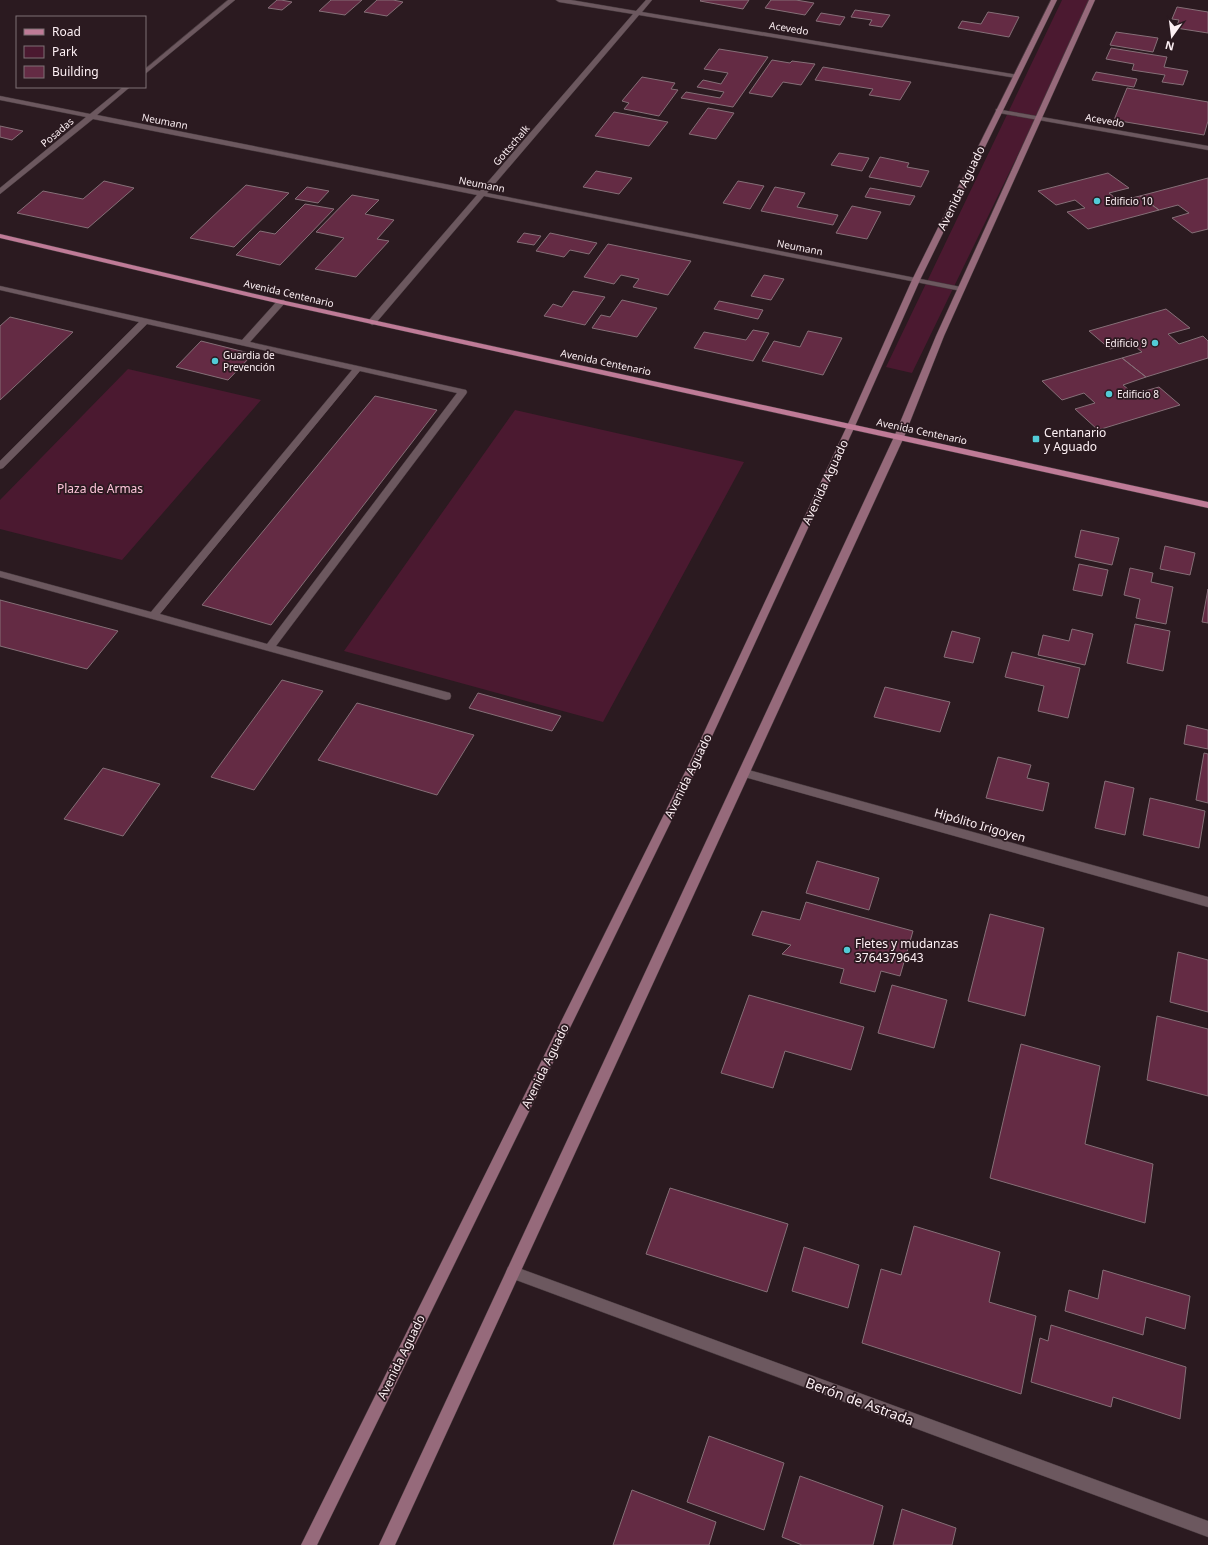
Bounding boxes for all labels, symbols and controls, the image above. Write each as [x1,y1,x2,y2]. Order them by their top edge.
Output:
legend [16,16,146,88]
north arrow [1152,16,1192,56]
street label: Acevedo [768,18,810,38]
text: Road [52,23,81,40]
text: N [1163,38,1176,55]
text: Park [52,43,78,60]
text: Building [52,63,99,80]
street label: Neumann [141,110,189,132]
street label: Acevedo [1084,110,1126,130]
street label: Posadas [38,114,77,150]
street label: Gottschalk [489,121,533,168]
street label: Avenida Aguado [933,143,989,233]
street label: Neumann [458,173,506,195]
place label: Edificio 10 [1105,194,1153,208]
marker: Edificio 10 [1092,196,1102,206]
street label: Neumann [776,236,824,258]
street label: Avenida Centenario [243,276,335,310]
place label: Edificio 9 [1105,336,1147,350]
marker: Edificio 9 [1150,338,1160,348]
street label: Avenida Centenario [559,346,653,378]
place label: Guardia de Prevención [223,348,275,374]
marker: Guardia de Prevención [210,356,220,366]
place label: Edificio 8 [1117,387,1159,401]
marker: Edificio 8 [1104,389,1114,399]
street label: Avenida Centenario [875,415,969,447]
place label: Centanario y Aguado [1044,424,1106,455]
marker: Centanario y Aguado [1031,434,1041,444]
street label: Avenida Aguado [798,437,852,527]
park label: Plaza de Armas [57,480,143,497]
street label: Avenida Aguado [660,731,716,821]
street label: Hipólito Irigoyen [932,804,1028,846]
place label: Fletes y mudanzas 3764379643 [855,935,959,966]
marker: Fletes y mudanzas 3764379643 [842,945,852,955]
street label: Avenida Aguado [517,1021,573,1111]
street label: Avenida Aguado [373,1312,429,1402]
street label: Berón de Astrada [803,1373,917,1429]

